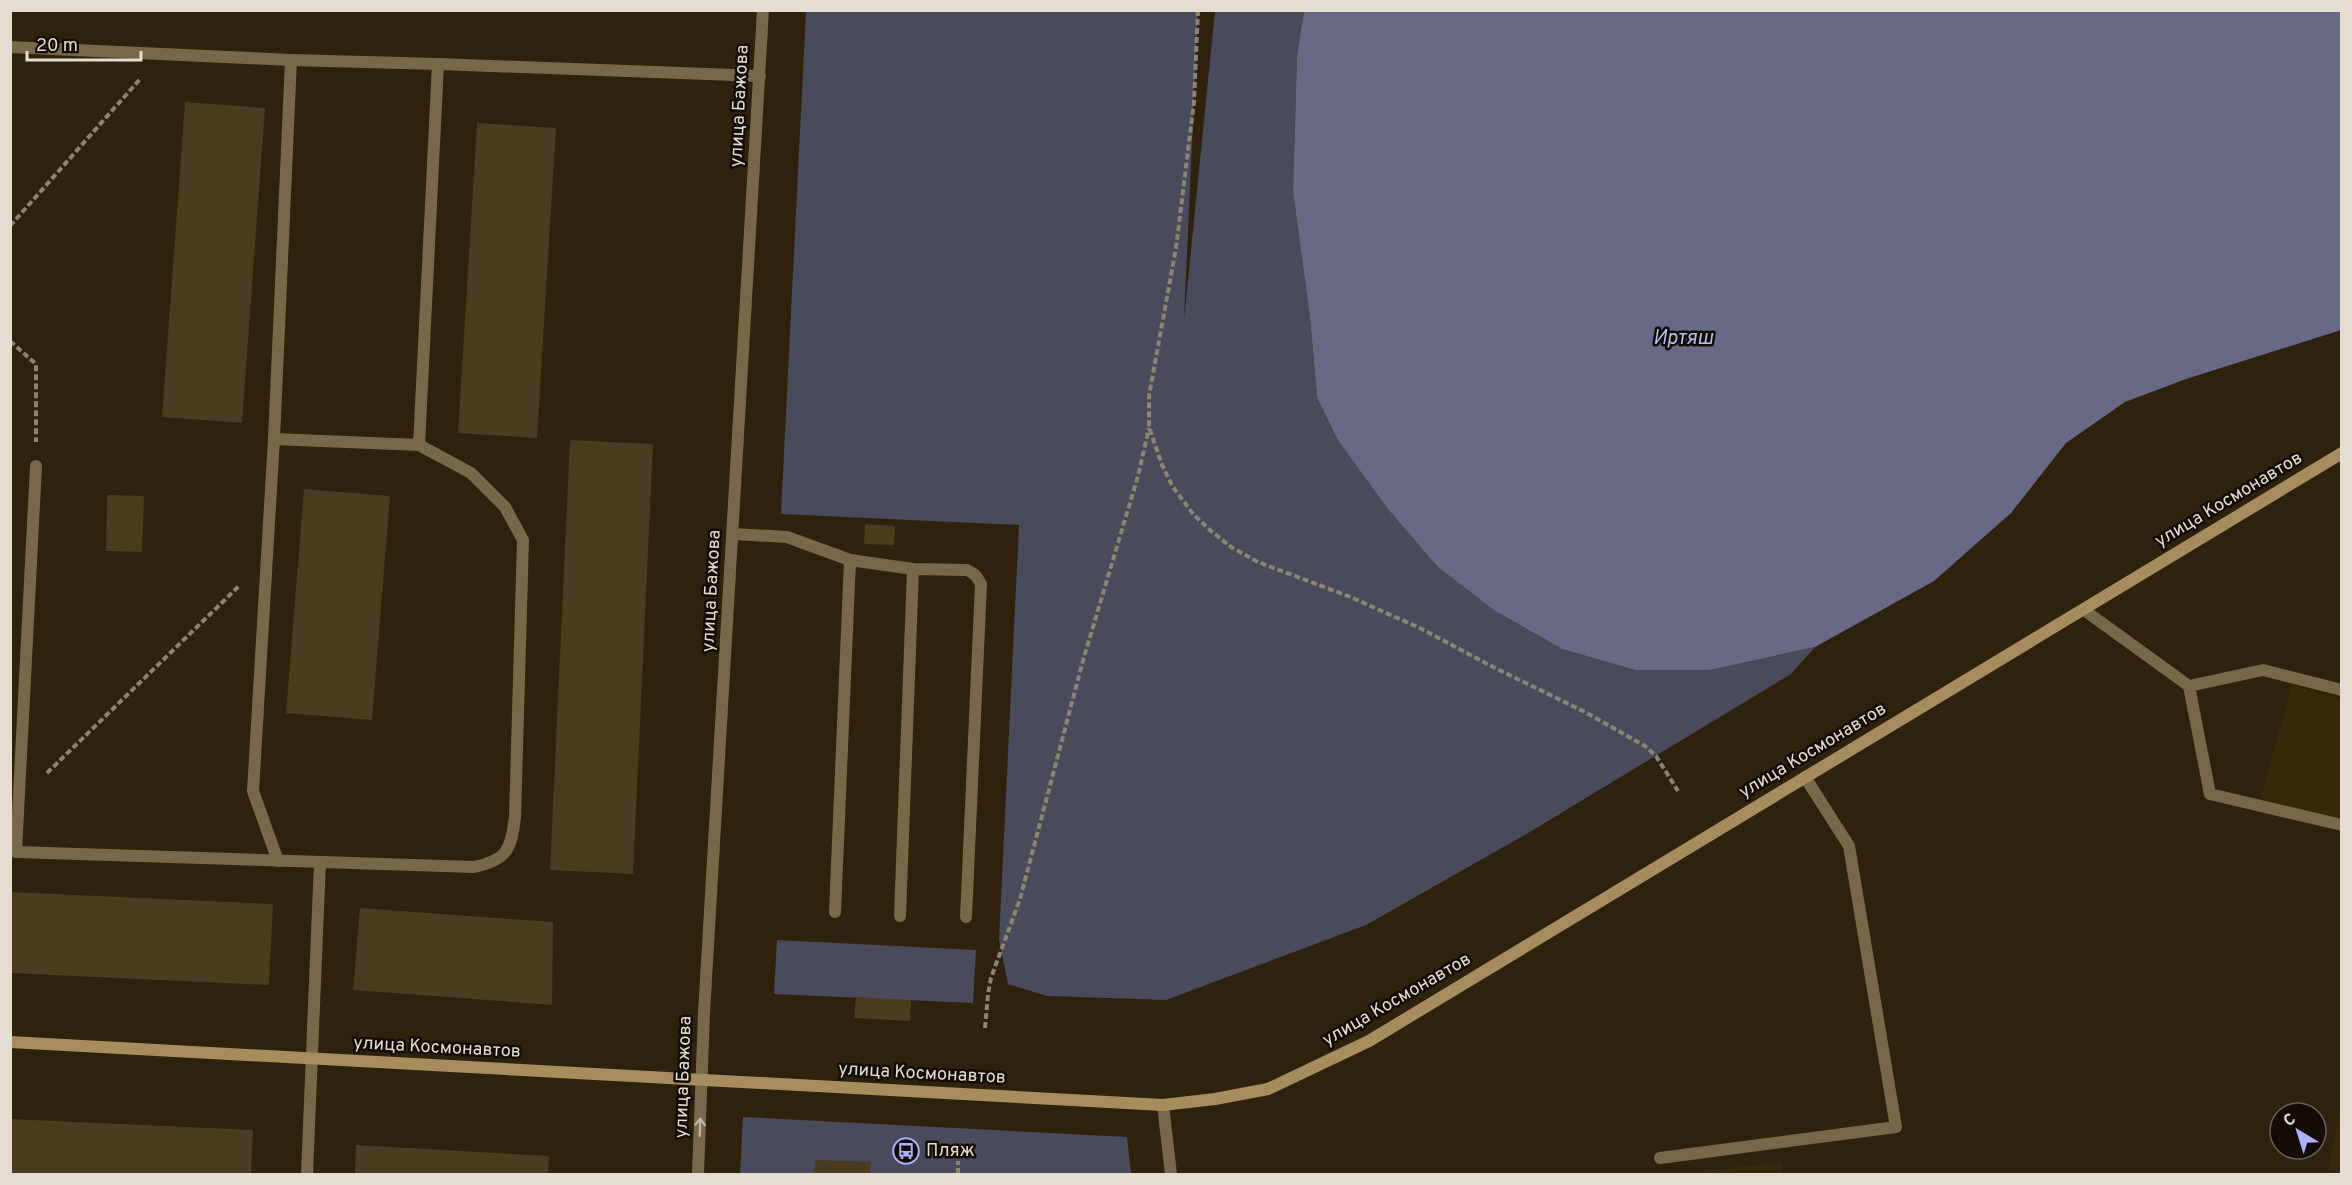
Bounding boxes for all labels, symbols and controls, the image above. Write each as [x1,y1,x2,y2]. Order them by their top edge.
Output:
scale bar [27,24,141,62]
text: 20 m [36,35,78,58]
street label: улица Бажова [725,44,755,168]
water label: Иртяш [1653,326,1714,352]
street label: улица Космонавтов [2151,447,2307,553]
street label: улица Бажова [697,529,727,653]
street label: улица Космонавтов [1735,698,1891,804]
street label: улица Космонавтов [1319,948,1475,1052]
street label: улица Бажова [670,1015,698,1139]
street label: улица Космонавтов [353,1032,521,1064]
street label: улица Космонавтов [838,1058,1006,1090]
north arrow [2268,1101,2328,1161]
text: С [2280,1110,2300,1132]
one-way arrow [694,1118,705,1138]
bus stop icon: Пляж [891,1136,921,1166]
place label: Пляж [926,1140,975,1163]

